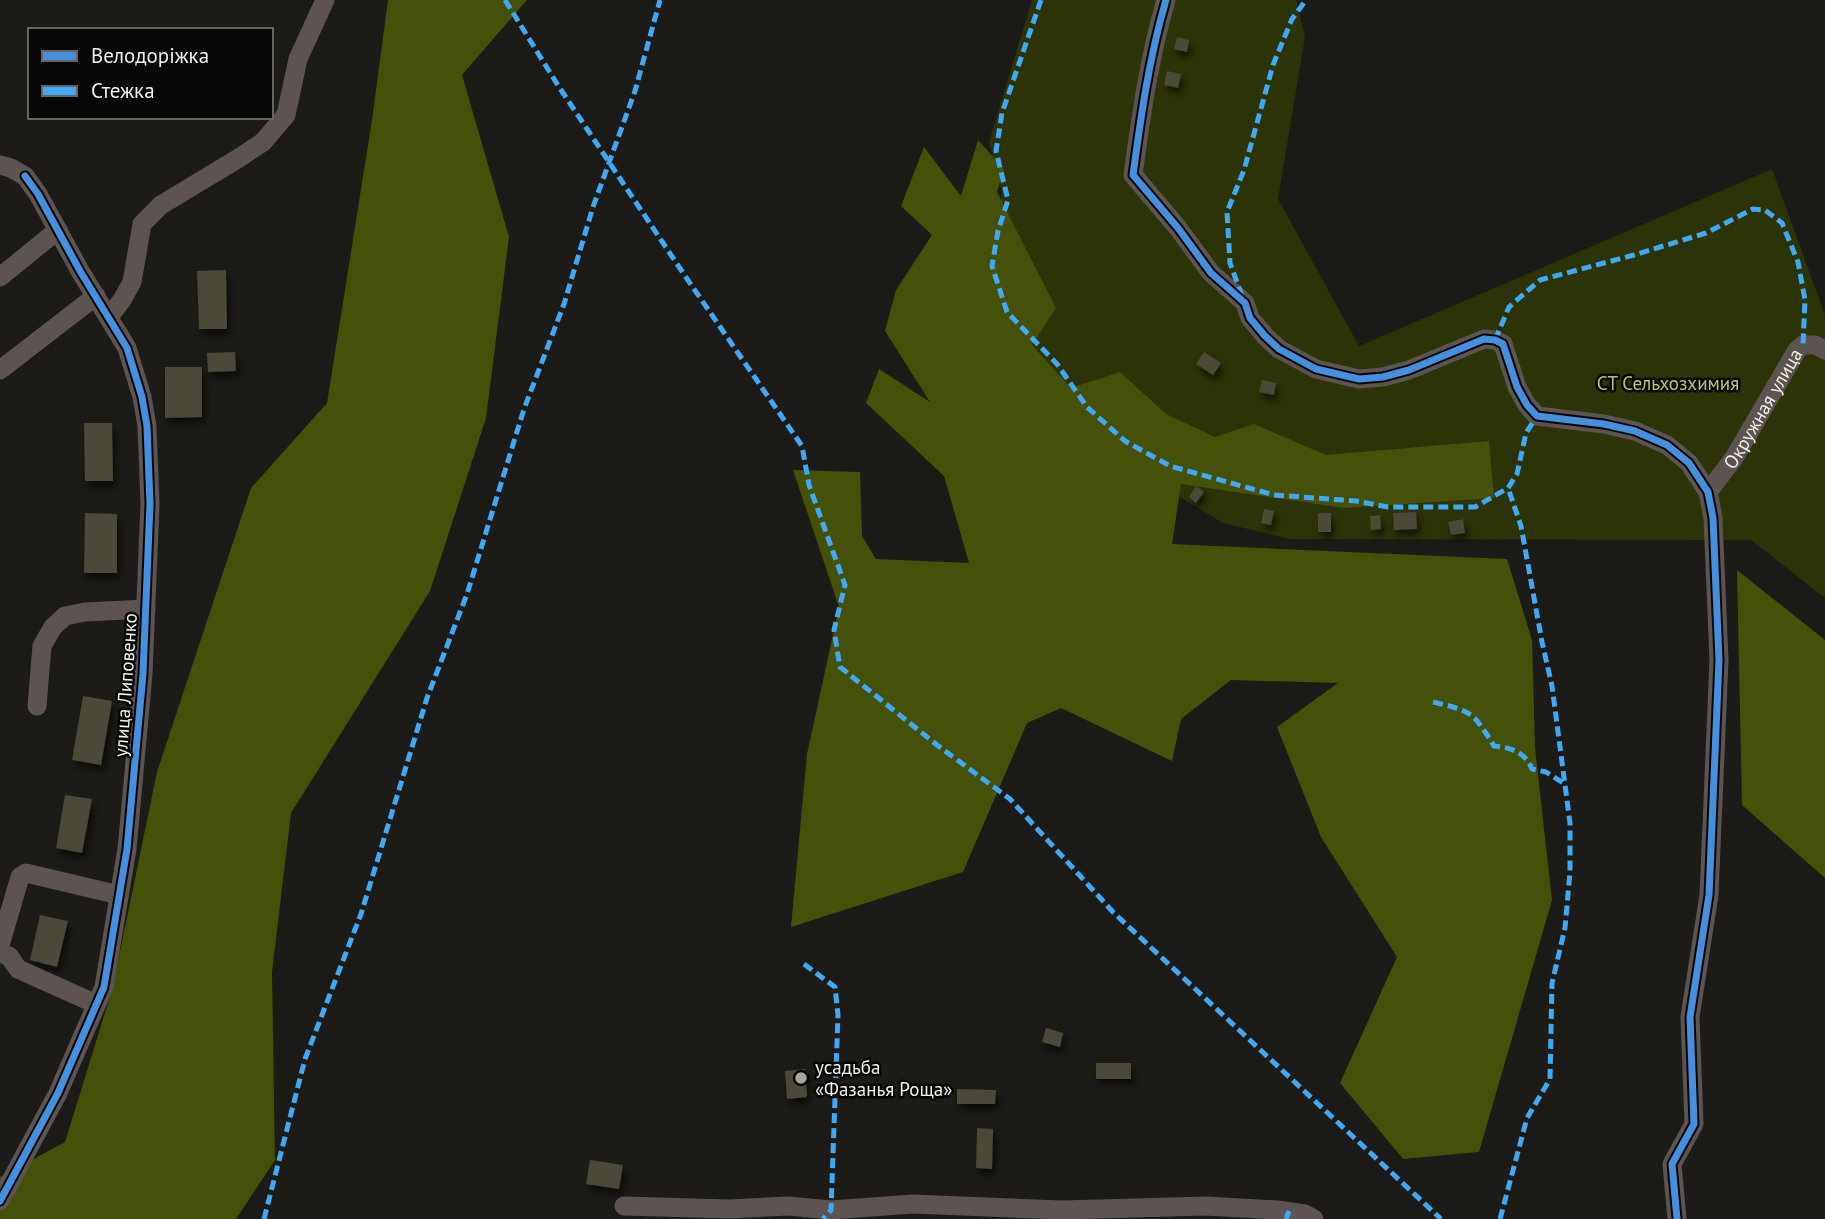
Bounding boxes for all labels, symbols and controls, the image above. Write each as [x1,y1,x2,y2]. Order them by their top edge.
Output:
legend [28,28,273,119]
text: Велодоріжка [91,42,209,69]
text: Стежка [91,77,155,104]
street label: Окружная улица [1718,344,1807,474]
park label: СТ Сельхозхимия [1597,371,1739,395]
street label: улица Липовенко [108,612,142,758]
place label: усадьба «Фазанья Роща» [815,1055,952,1101]
marker: усадьба «Фазанья Роща» [793,1070,809,1086]

